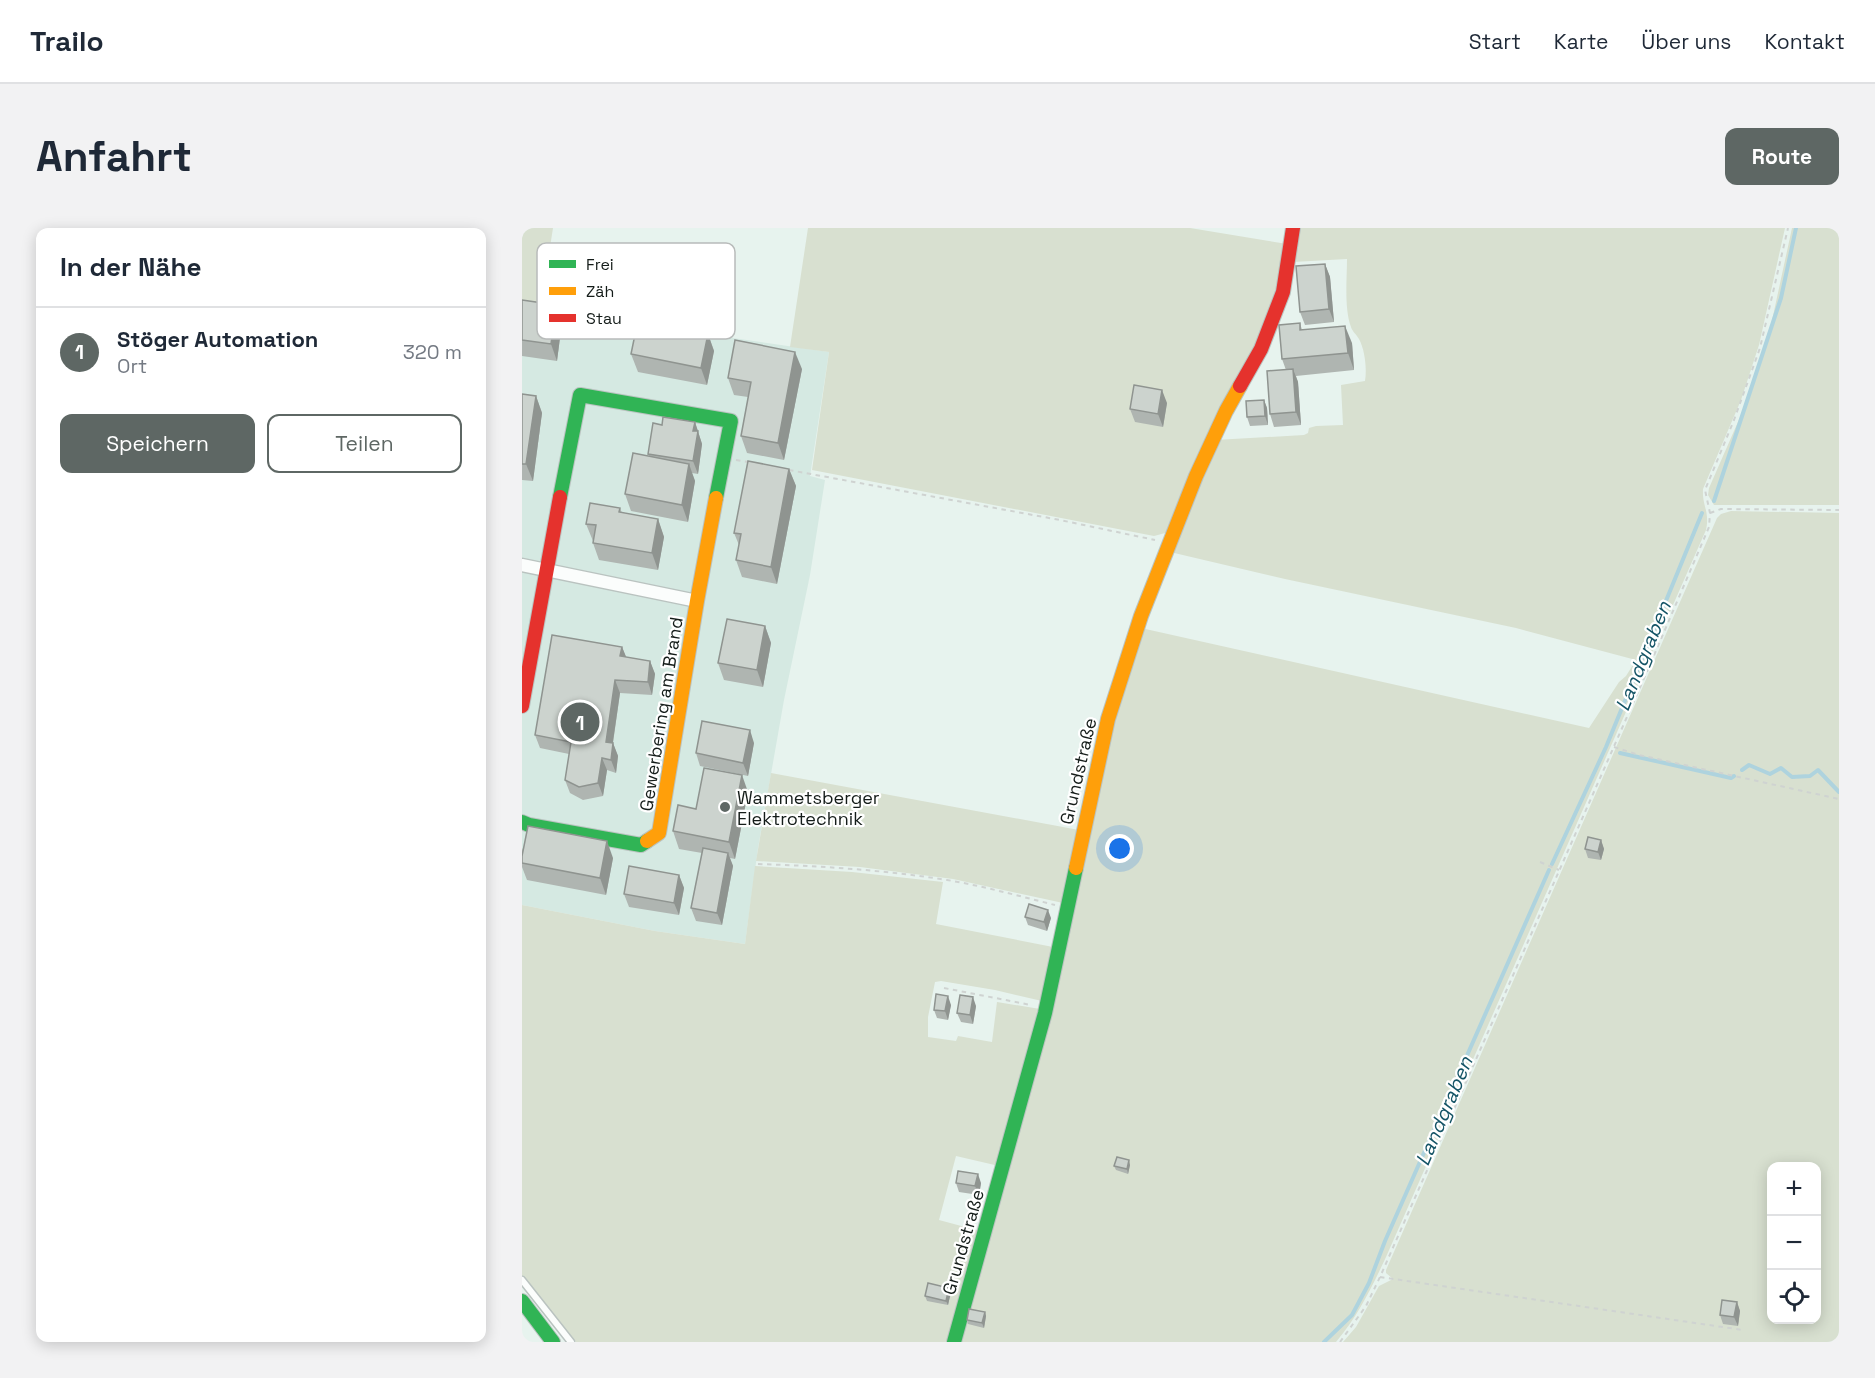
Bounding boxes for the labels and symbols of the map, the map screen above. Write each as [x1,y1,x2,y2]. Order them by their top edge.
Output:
legend [537,243,735,339]
text: Frei [586,254,614,275]
text: Zäh [586,281,614,302]
text: Stau [586,308,622,329]
water label: Landgraben [1609,597,1677,715]
street label: Gewerbering am Brand [634,615,688,813]
pin: 1 [560,700,600,744]
street label: Grundstraße [1055,715,1101,827]
place label: Wammetsberger Elektrotechnik [737,786,880,830]
marker: Wammetsberger Elektrotechnik [718,800,732,814]
your location [1105,834,1134,863]
water label: Landgraben [1409,1052,1479,1170]
street label: Grundstraße [937,1187,989,1297]

